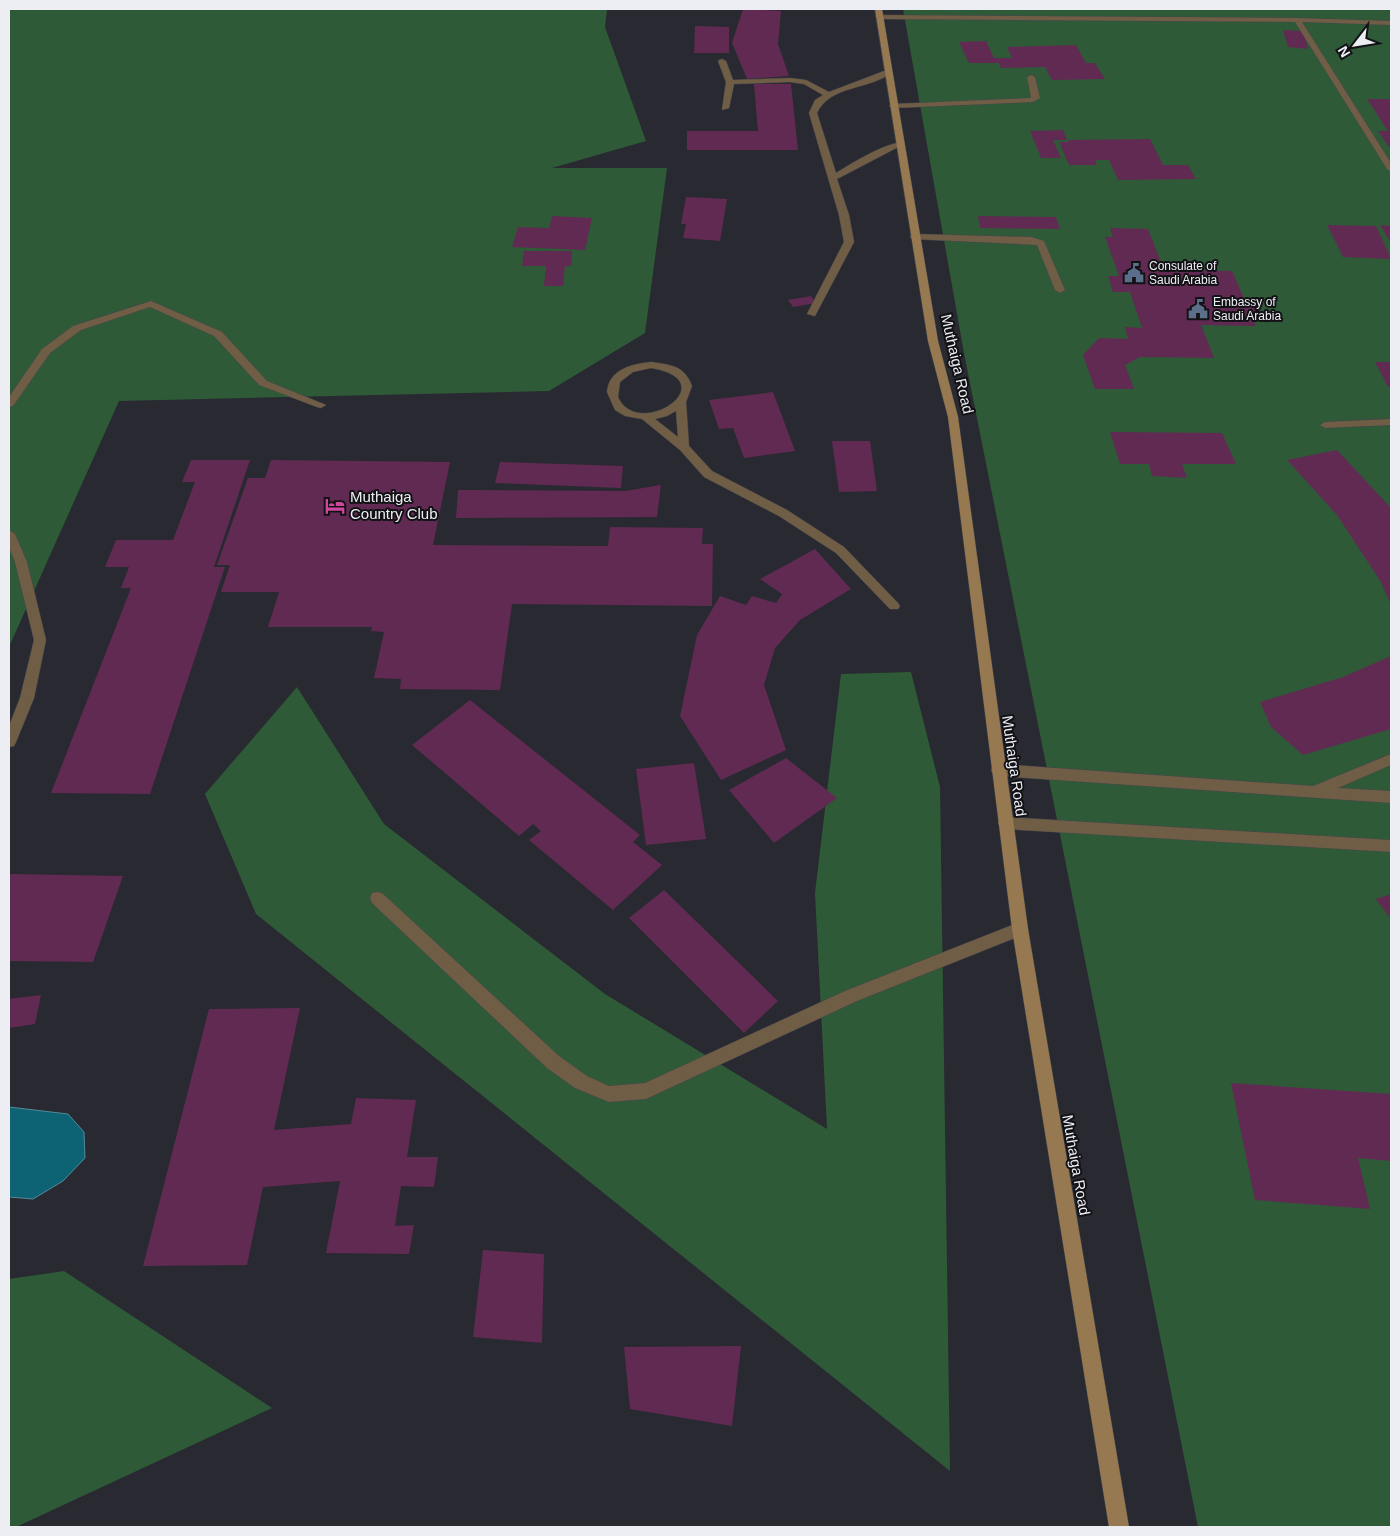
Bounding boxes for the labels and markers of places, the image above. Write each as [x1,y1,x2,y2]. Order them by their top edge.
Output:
place label: Consulate of Saudi Arabia [1149,259,1217,287]
public building icon: Consulate of Saudi Arabia [1123,262,1145,284]
place label: Embassy of Saudi Arabia [1213,295,1281,323]
public building icon: Embassy of Saudi Arabia [1187,298,1209,320]
place label: Muthaiga Country Club [350,488,438,522]
hotel icon: Muthaiga Country Club [324,495,346,517]

